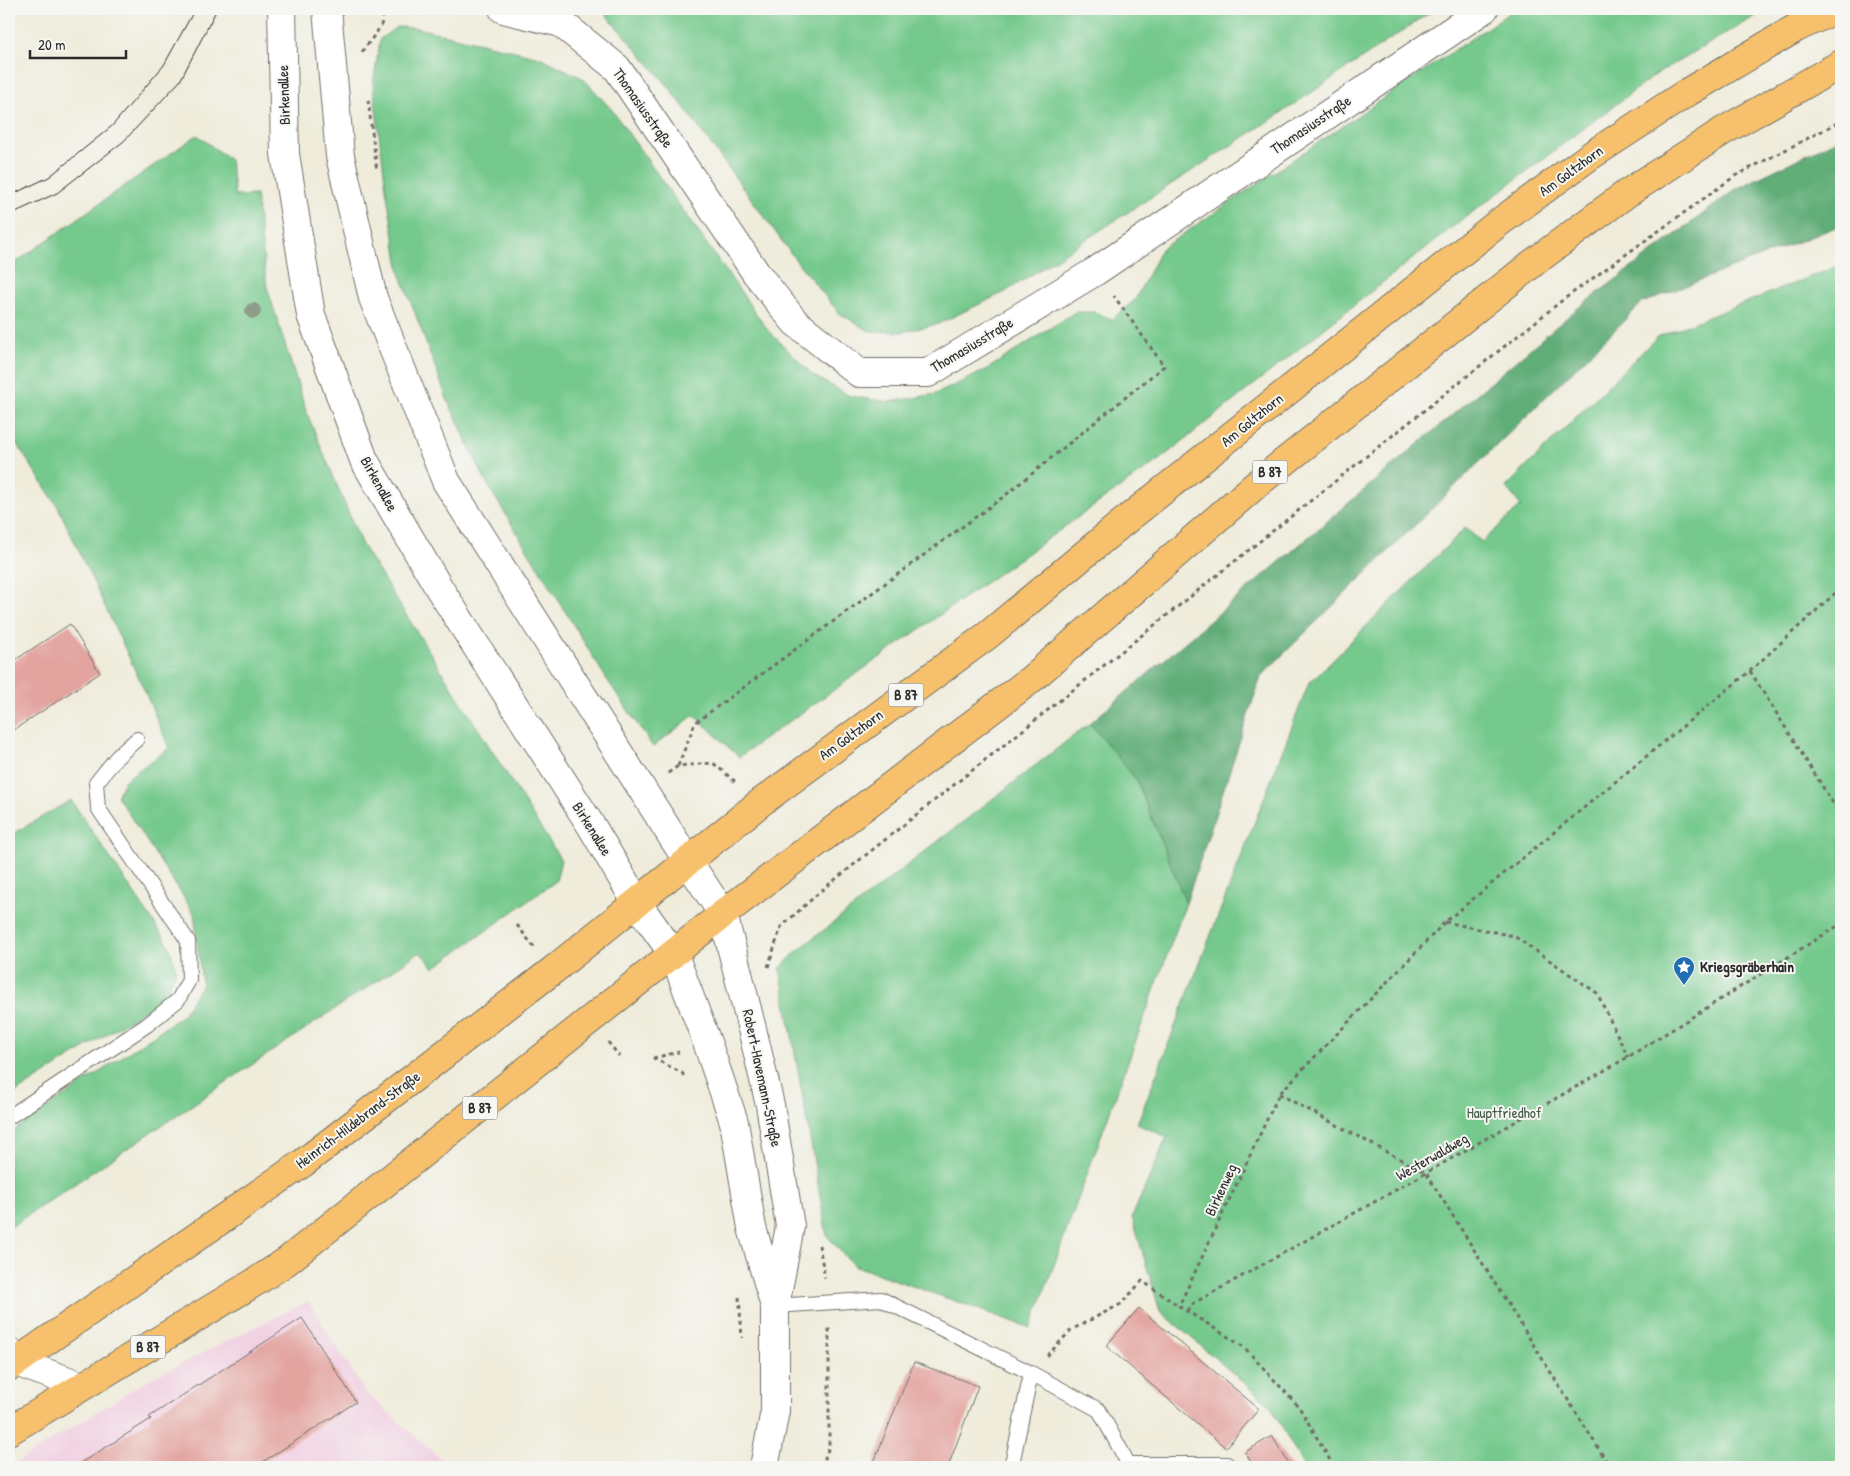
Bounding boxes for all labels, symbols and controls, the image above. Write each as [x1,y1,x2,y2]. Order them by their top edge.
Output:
scale bar [30,28,126,60]
text: 20 m [38,34,65,55]
street label: Thomasiusstraße [608,64,679,152]
street label: Birkenallee [272,65,295,125]
street label: Thomasiusstraße [1266,90,1355,159]
street label: Am Goltzhorn [1534,140,1607,201]
street label: Thomasiusstraße [927,312,1017,377]
street label: Am Goltzhorn [1216,388,1287,451]
street label: Birkenallee [356,452,403,515]
road number: B 87 [1252,461,1288,484]
road number: B 87 [888,684,924,706]
street label: Am Goltzhorn [814,704,887,765]
street label: Birkenallee [568,798,617,860]
place icon: Kriegsgräberhain [1672,955,1696,986]
place label: Kriegsgräberhain [1700,956,1794,978]
street label: Robert-Havemann-Straße [738,1007,787,1149]
street label: Heinrich-Hildebrand-Straße [291,1066,424,1173]
road number: B 87 [462,1096,498,1120]
park label: Hauptfriedhof [1467,1102,1542,1123]
street label: Westerwaldweg [1392,1127,1472,1186]
street label: Birkenweg [1199,1160,1242,1219]
road number: B 87 [130,1335,166,1358]

